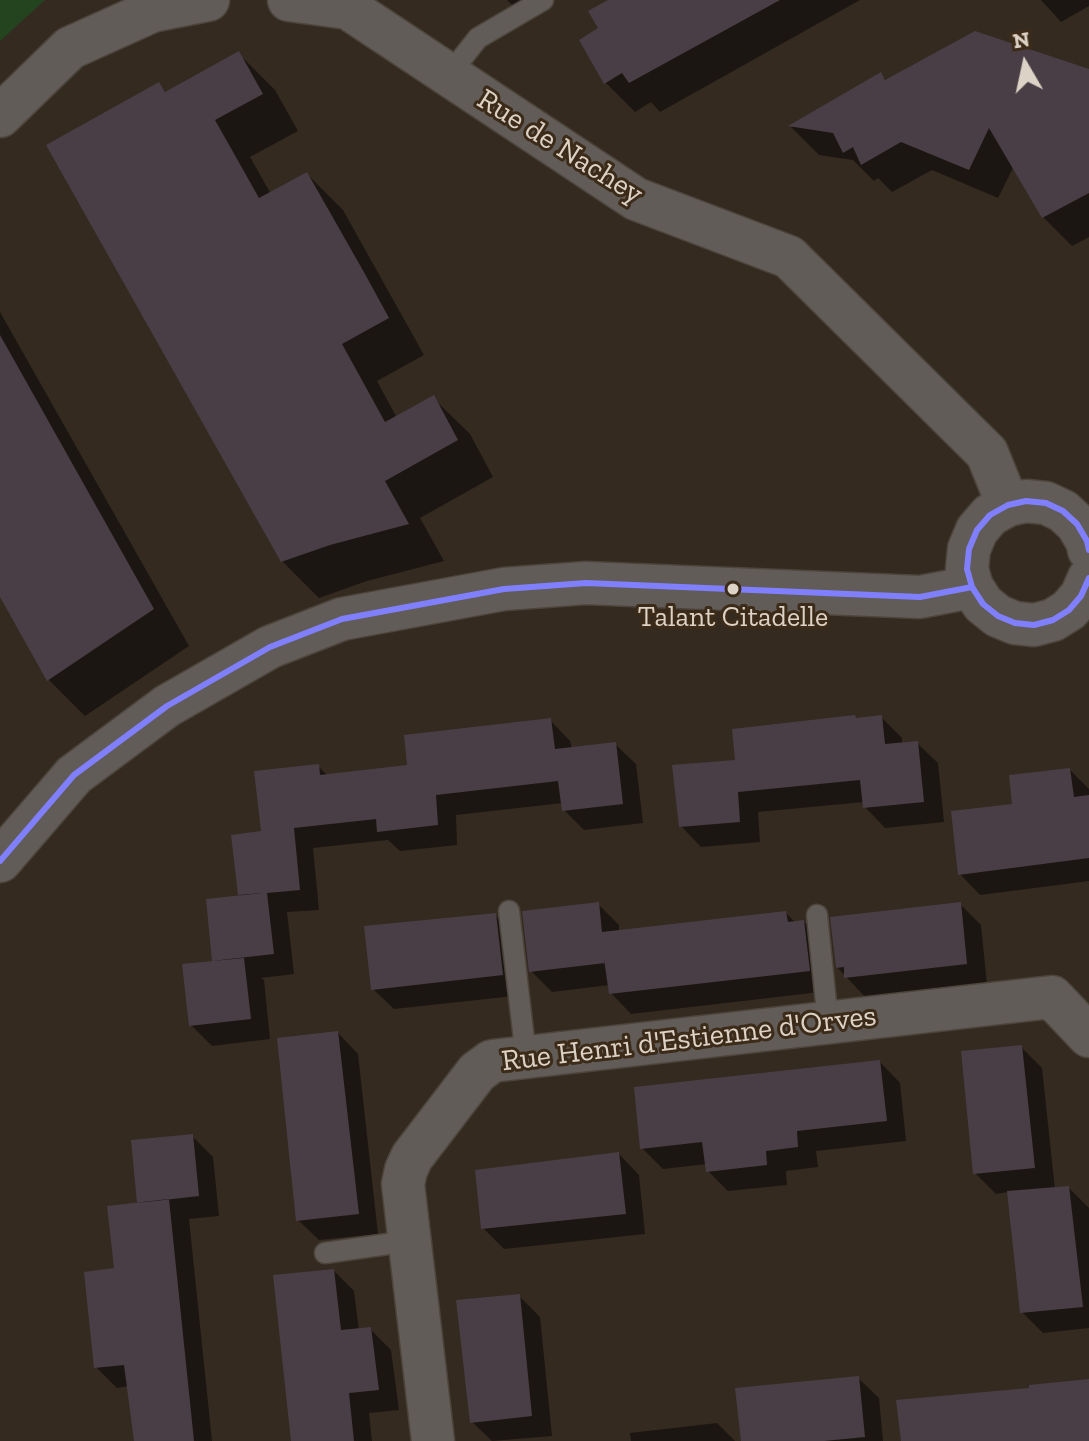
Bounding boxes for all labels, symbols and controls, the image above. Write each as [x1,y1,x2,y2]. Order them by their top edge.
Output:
north arrow [985,24,1065,104]
text: N [1011,25,1032,54]
street label: Rue de Nachey [470,82,650,212]
marker: Talant Citadelle [725,581,741,597]
place label: Talant Citadelle [638,601,828,635]
street label: Rue Henri d'Estienne d'Orves [500,998,878,1080]

